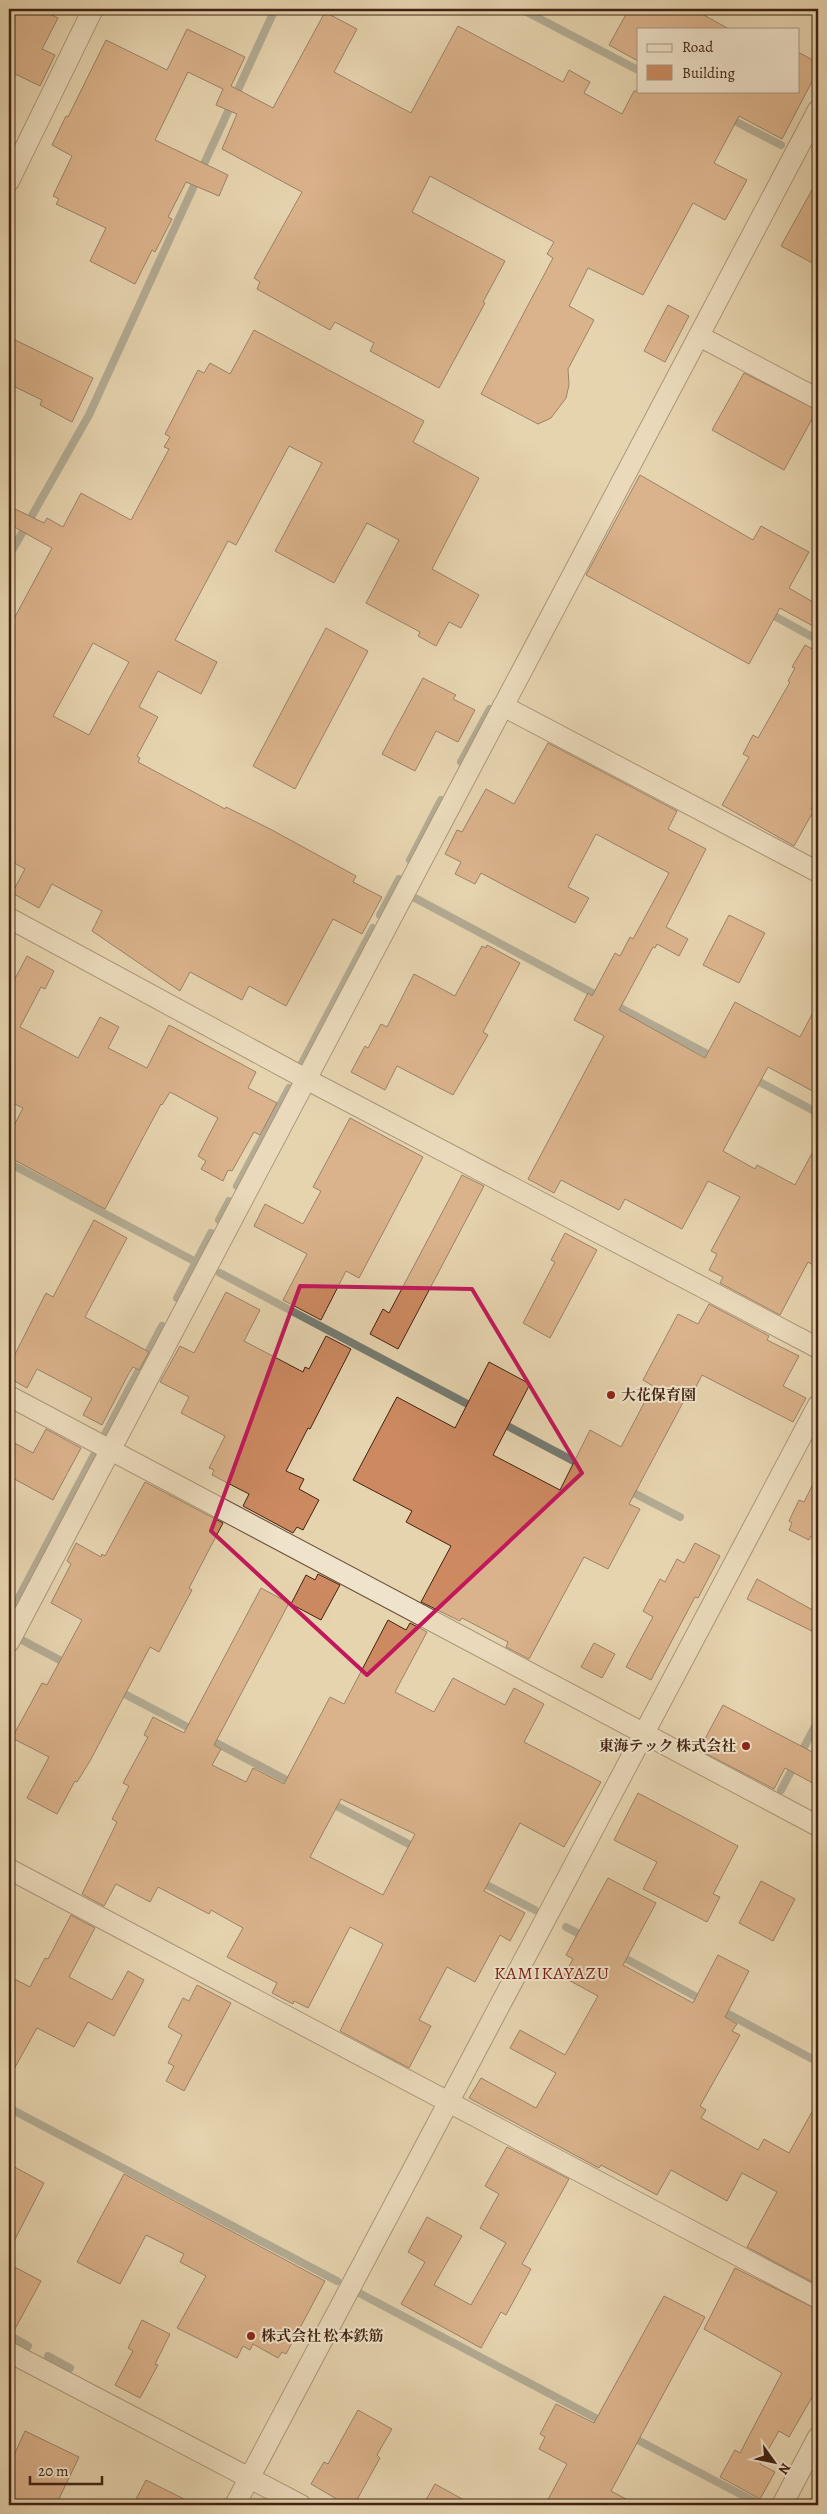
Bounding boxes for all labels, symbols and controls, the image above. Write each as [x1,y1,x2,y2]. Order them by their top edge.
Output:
legend [637,28,800,92]
text: Road [682,37,714,57]
text: Building [682,63,735,83]
place label: 大花保育園 [621,1385,696,1405]
marker: 大花保育園 [605,1389,617,1401]
place label: 東海テック 株式会社 [598,1736,736,1756]
marker: 東海テック 株式会社 [740,1740,752,1752]
district label: KAMIKAYAZU [494,1961,610,1985]
place label: 株式会社 松本鉄筋 [261,2326,384,2346]
marker: 株式会社 松本鉄筋 [245,2330,257,2342]
north arrow [750,2436,800,2486]
scale bar [30,2454,102,2486]
text: N [774,2459,795,2478]
text: 20 m [38,2461,69,2481]

